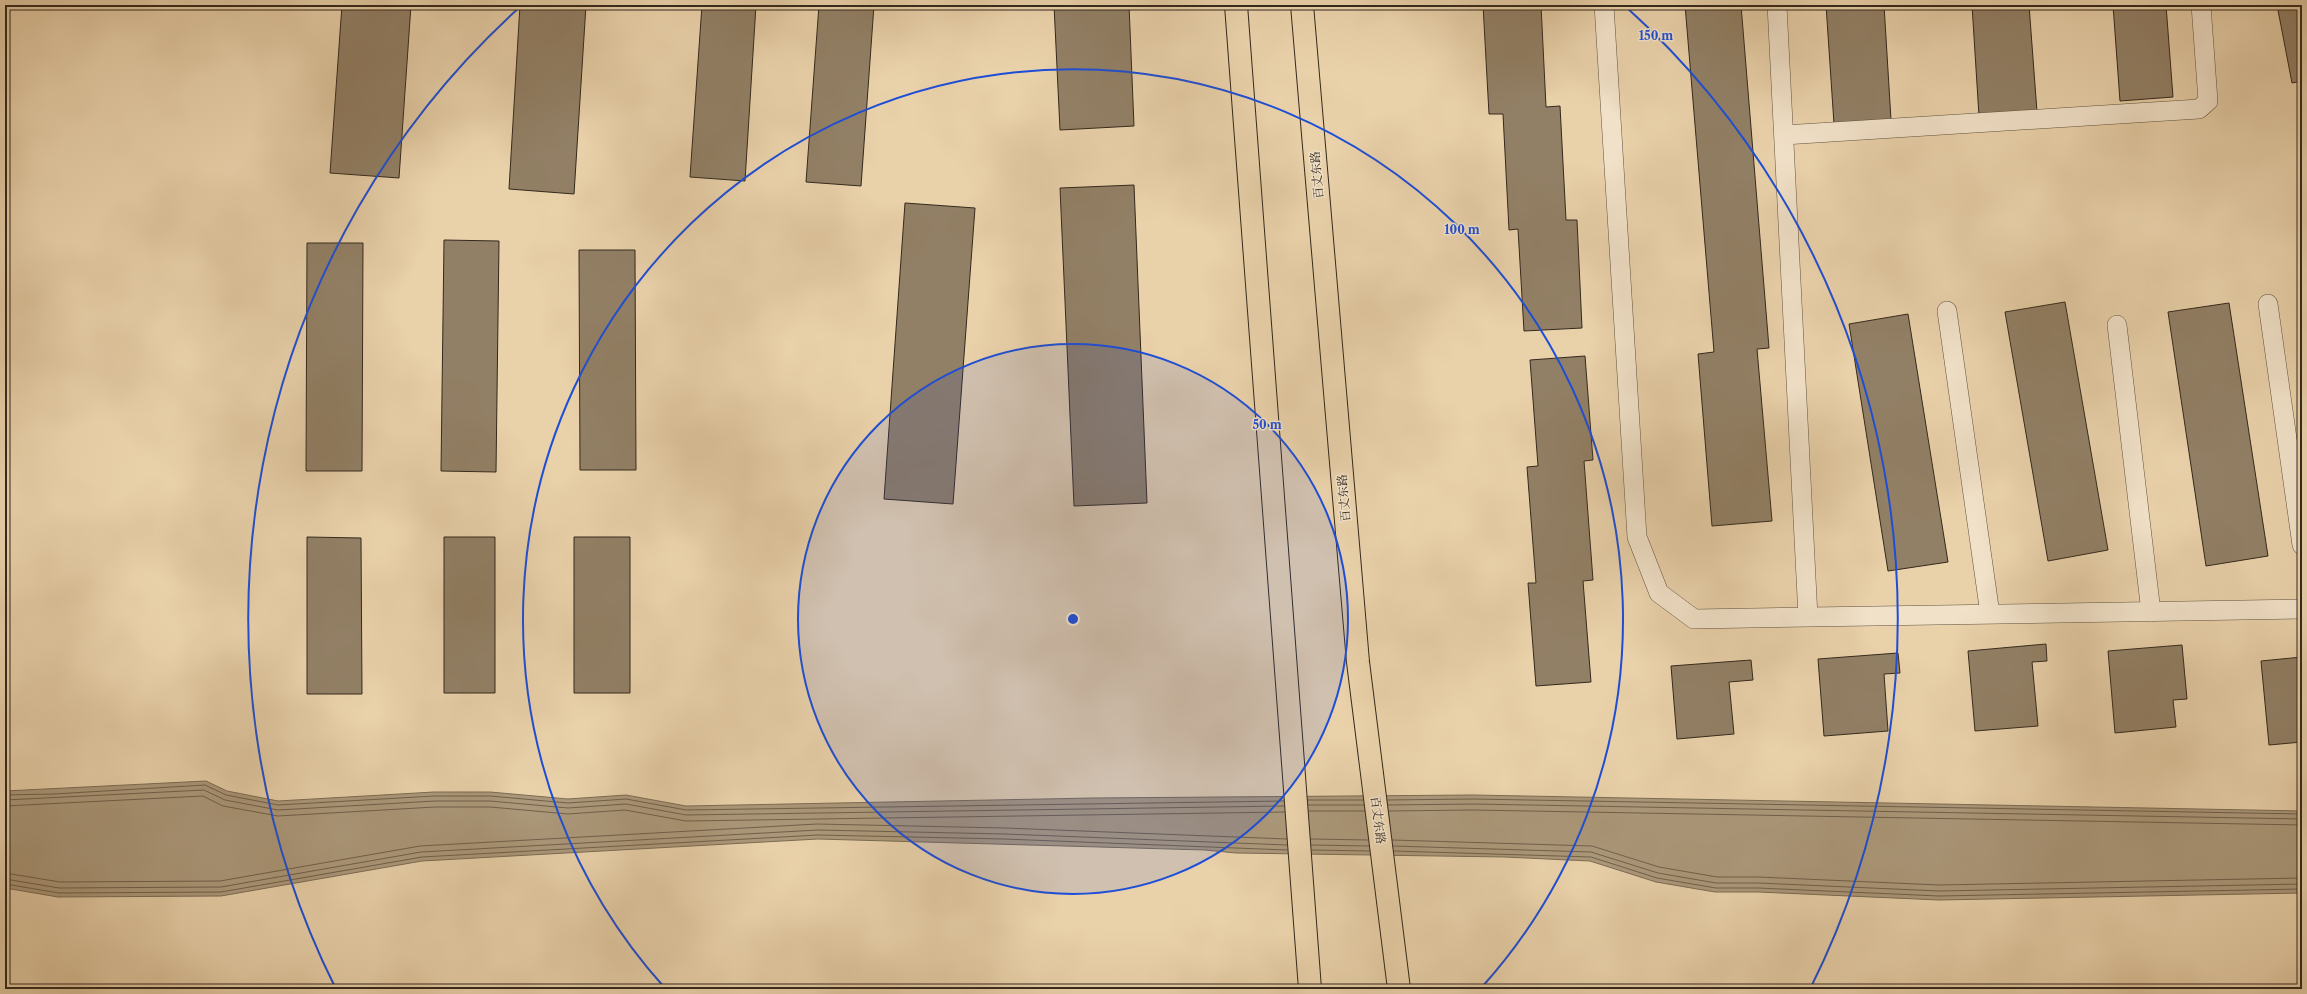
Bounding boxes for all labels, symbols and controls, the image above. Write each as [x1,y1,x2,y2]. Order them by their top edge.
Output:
text: 150 m [1639,28,1673,43]
street label: 百丈东路 [1307,150,1326,200]
text: 100 m [1444,222,1480,237]
text: 50 m [1252,417,1282,432]
street label: 百丈东路 [1334,473,1353,523]
centre of rings [1066,612,1080,626]
street label: 百丈东路 [1368,795,1389,845]

